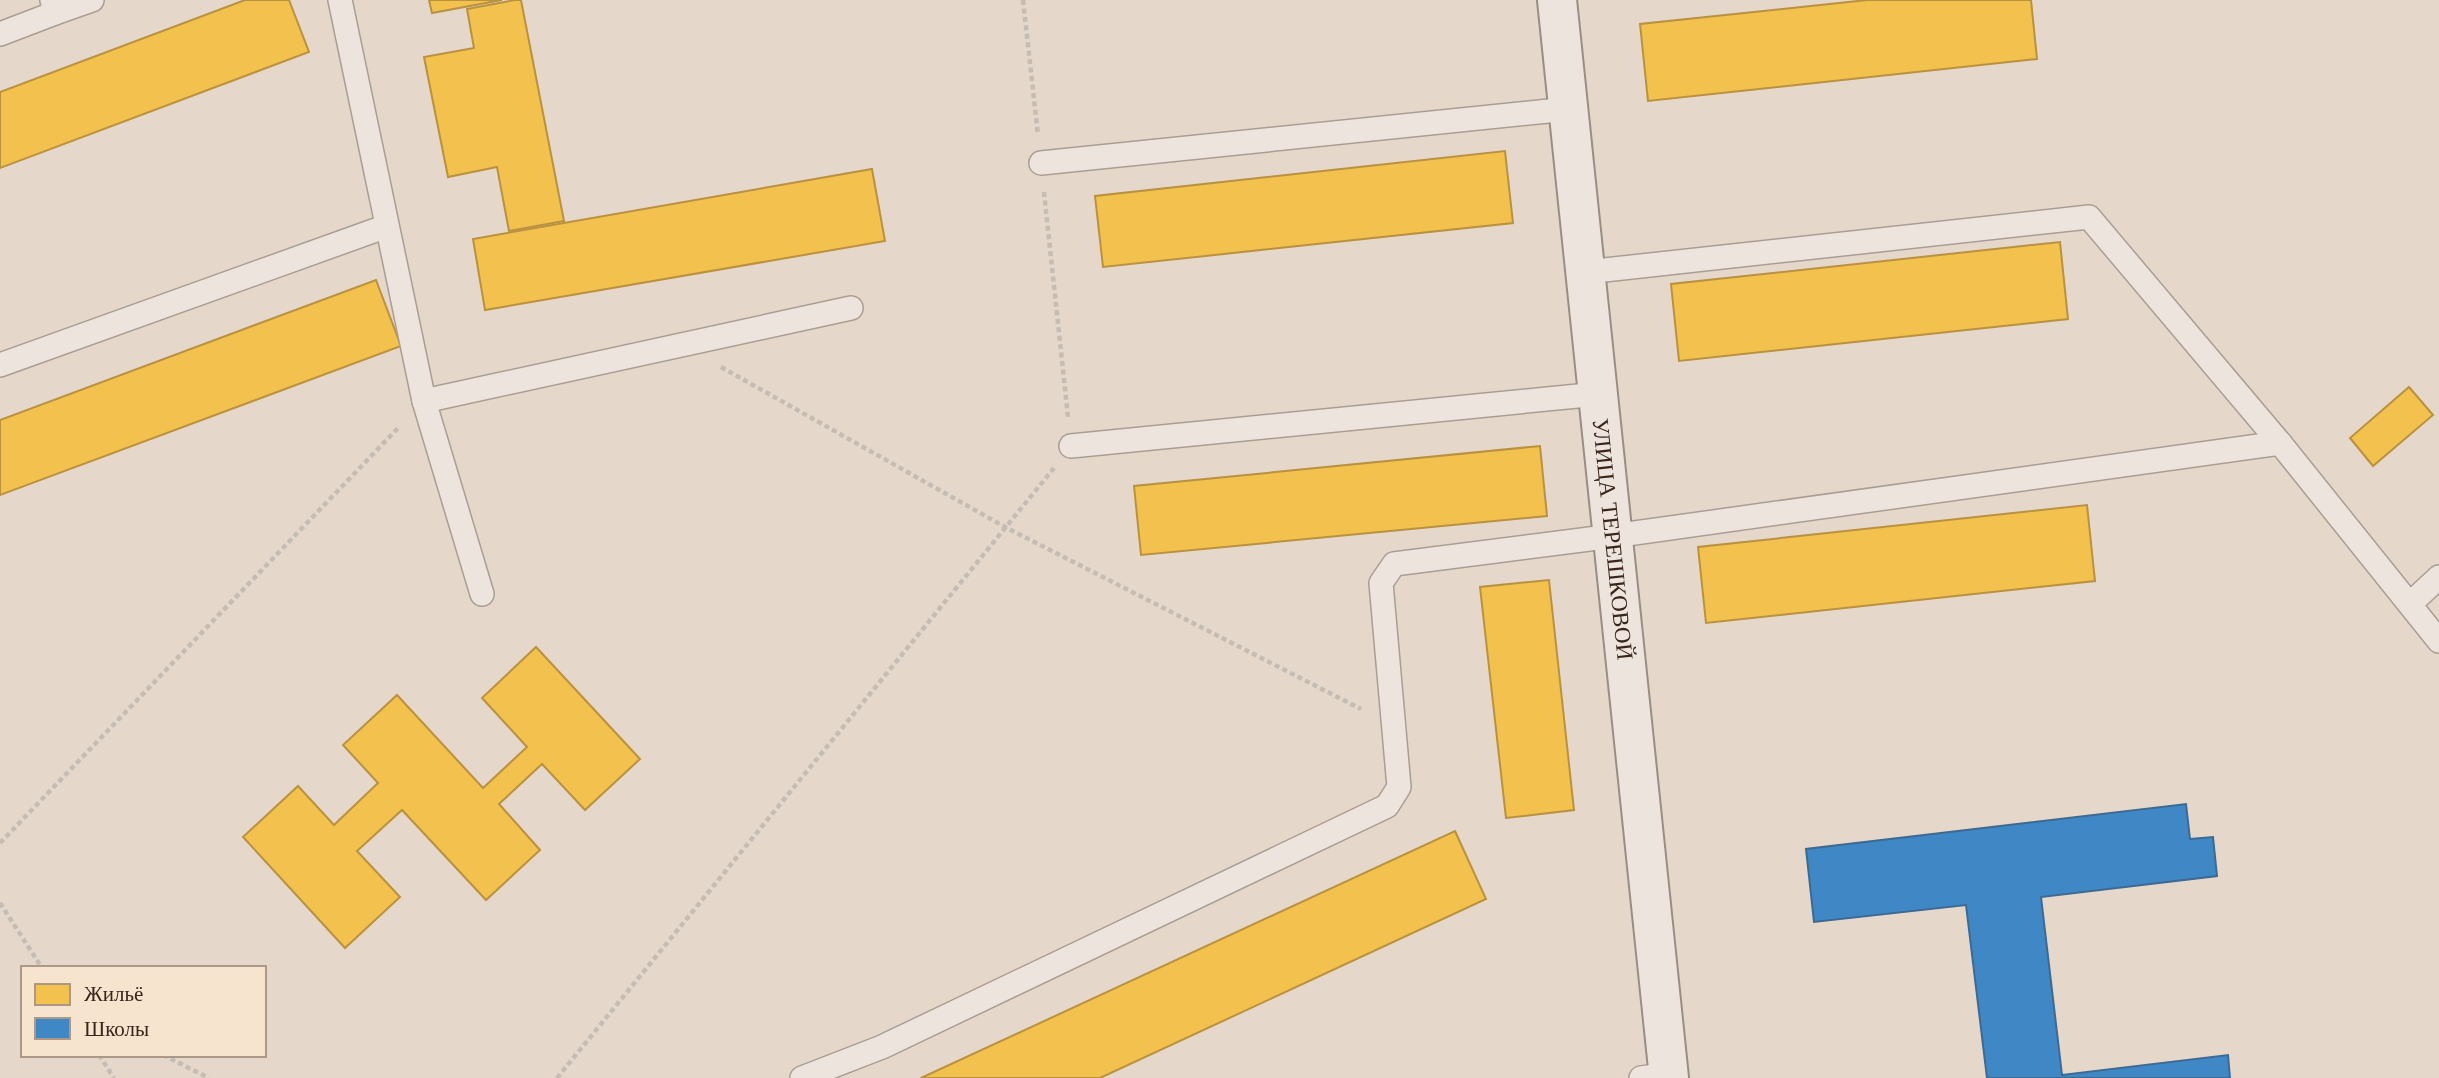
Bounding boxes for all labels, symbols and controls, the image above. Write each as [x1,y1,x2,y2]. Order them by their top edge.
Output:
street label: УЛИЦА ТЕРЕШКОВОЙ [1588,417,1638,661]
legend [21,966,266,1057]
text: Жильё [84,982,143,1006]
text: Школы [84,1017,149,1041]

